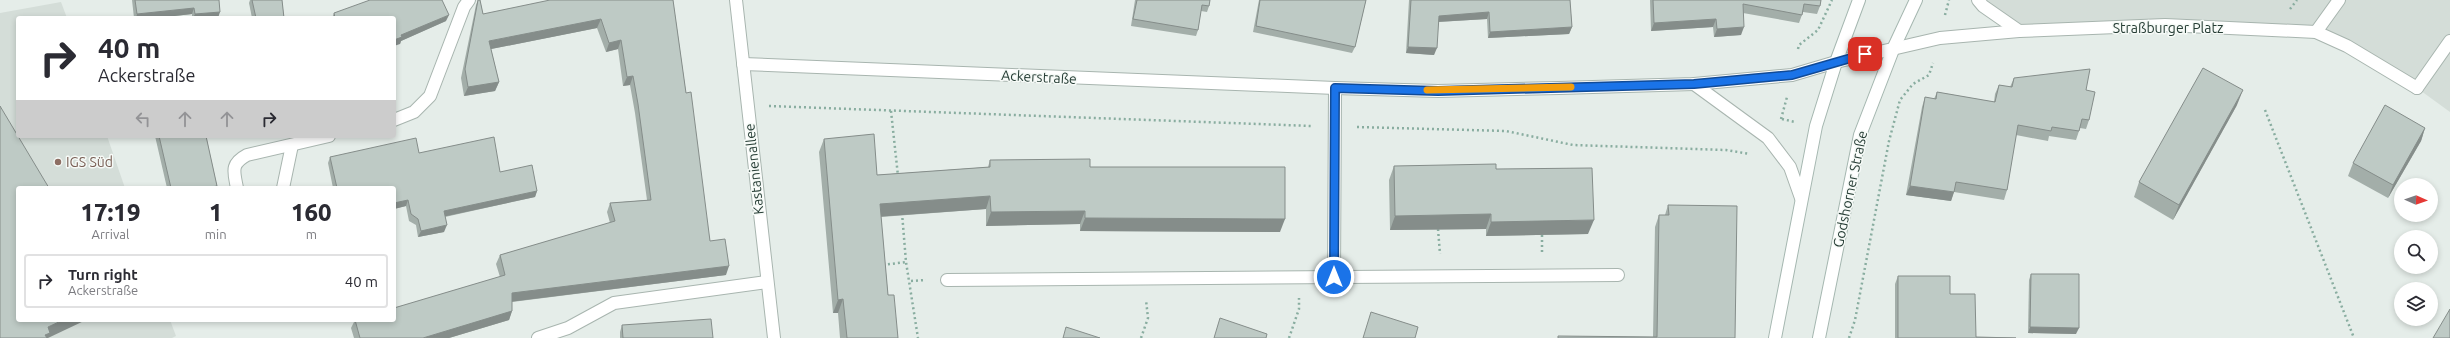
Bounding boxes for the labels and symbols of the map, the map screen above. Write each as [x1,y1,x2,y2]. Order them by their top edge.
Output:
street label: Straßburger Platz [2113,20,2223,36]
pin [1848,37,1882,71]
street label: Ackerstraße [1001,67,1077,87]
street label: Kastanienallee [741,123,767,215]
street label: Godshorner Straße [1830,129,1870,249]
place label: IGS Süd [66,154,113,170]
marker: IGS Süd [53,157,63,167]
north arrow [2394,178,2438,222]
position arrow [1313,256,1355,298]

